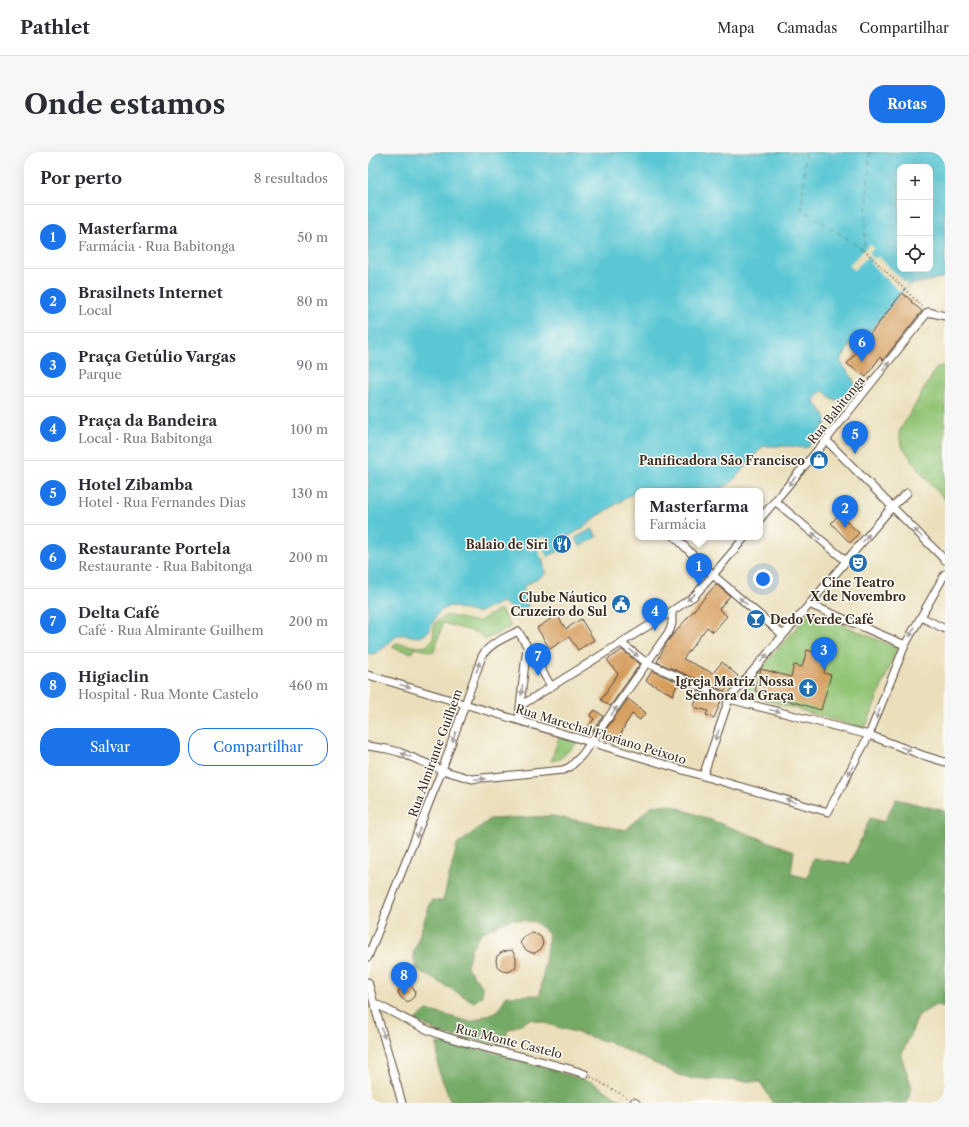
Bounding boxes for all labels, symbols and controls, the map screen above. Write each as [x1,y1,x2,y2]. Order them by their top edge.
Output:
text: Pathlet [20,16,90,39]
text: Mapa [717,19,755,37]
text: Camadas [777,19,837,37]
text: Compartilhar [859,19,949,37]
button: Rotas [869,85,945,123]
text: Onde estamos [24,87,225,121]
map controls [897,164,933,272]
button: + [897,164,933,200]
text: Por perto [40,168,122,188]
text: 8 resultados [254,170,328,186]
button: − [897,200,933,236]
text: Masterfarma [78,219,178,238]
text: 1 [50,229,56,245]
text: 50 m [297,229,328,245]
button: locate [897,236,933,272]
text: Farmácia · Rua Babitonga [78,238,235,254]
text: Brasilnets Internet [78,283,223,302]
text: 2 [49,293,57,309]
text: 80 m [296,293,328,309]
text: Local [78,302,112,318]
pin: 6 [849,329,875,362]
text: Praça Getúlio Vargas [78,347,236,366]
text: 3 [49,357,57,373]
text: 90 m [297,357,328,373]
one-way arrow [881,360,890,371]
text: Parque [78,366,122,382]
street label: Rua Babitonga [804,373,868,447]
text: Praça da Bandeira [78,411,217,430]
text: 4 [49,421,57,437]
text: 100 m [290,421,328,437]
pin: 5 [842,421,868,454]
text: Local · Rua Babitonga [78,430,212,446]
shop icon: Panificadora São Francisco [808,449,830,471]
place label: Panificadora São Francisco [639,453,805,468]
text: Hotel Zibamba [78,475,193,494]
one-way arrow [788,475,797,486]
text: 5 [49,485,57,501]
text: 130 m [292,485,328,501]
popup [635,488,763,540]
text: Hotel · Rua Fernandes Dias [78,494,246,510]
pin: 2 [832,495,858,528]
text: Masterfarma [649,497,749,516]
text: Farmácia [649,516,706,532]
one-way arrow [913,528,923,538]
one-way arrow [811,531,821,540]
one-way arrow [861,532,870,543]
restaurant icon: Balaio de Siri [551,533,573,555]
place label: Balaio de Siri [466,537,549,552]
text: Restaurante Portela [78,539,231,558]
text: 6 [49,549,57,565]
text: 200 m [288,549,328,565]
theatre icon: Cine Teatro X de Novembro [847,552,869,574]
pin: 1 [686,553,712,586]
text: Restaurante · Rua Babitonga [78,558,252,574]
your location [753,569,773,589]
place label: Cine Teatro X de Novembro [809,575,906,604]
place label: Clube Náutico Cruzeiro do Sul [510,590,607,619]
public building icon: Clube Náutico Cruzeiro do Sul [610,593,632,615]
one-way arrow [686,593,697,602]
one-way arrow [737,596,748,605]
pin: 4 [642,598,668,631]
text: Delta Café [78,603,159,622]
bar icon: Dedo Verde Café [745,608,767,630]
place label: Dedo Verde Café [770,612,874,627]
text: 7 [50,613,56,629]
text: 200 m [288,613,328,629]
text: Café · Rua Almirante Guilhem [78,622,264,638]
one-way arrow [909,626,915,638]
pin: 3 [811,637,837,670]
pin: 7 [525,643,551,676]
one-way arrow [629,648,640,657]
one-way arrow [759,653,768,663]
one-way arrow [475,661,481,673]
text: Higiaclin [78,667,149,686]
place label: Igreja Matriz Nossa Senhora da Graça [675,674,795,703]
text: 8 [49,677,57,693]
text: 460 m [289,677,328,693]
church icon: Igreja Matriz Nossa Senhora da Graça [797,677,819,699]
one-way arrow [400,683,412,689]
one-way arrow [519,684,525,696]
text: Hospital · Rua Monte Castelo [78,686,258,702]
street label: Rua Almirante Guilhem [405,687,465,819]
street label: Rua Marechal Floriano Peixoto [514,701,688,767]
one-way arrow [610,705,618,716]
one-way arrow [769,708,781,714]
one-way arrow [874,708,880,720]
button: Salvar [40,728,180,766]
button: Compartilhar [188,728,328,766]
one-way arrow [713,730,719,742]
one-way arrow [451,732,457,744]
one-way arrow [900,747,912,753]
one-way arrow [400,752,412,758]
one-way arrow [848,764,854,775]
one-way arrow [474,775,486,782]
one-way arrow [784,798,796,804]
one-way arrow [414,827,420,839]
pin: 8 [391,962,417,995]
street label: Rua Monte Castelo [454,1021,564,1061]
one-way arrow [380,1027,386,1039]

